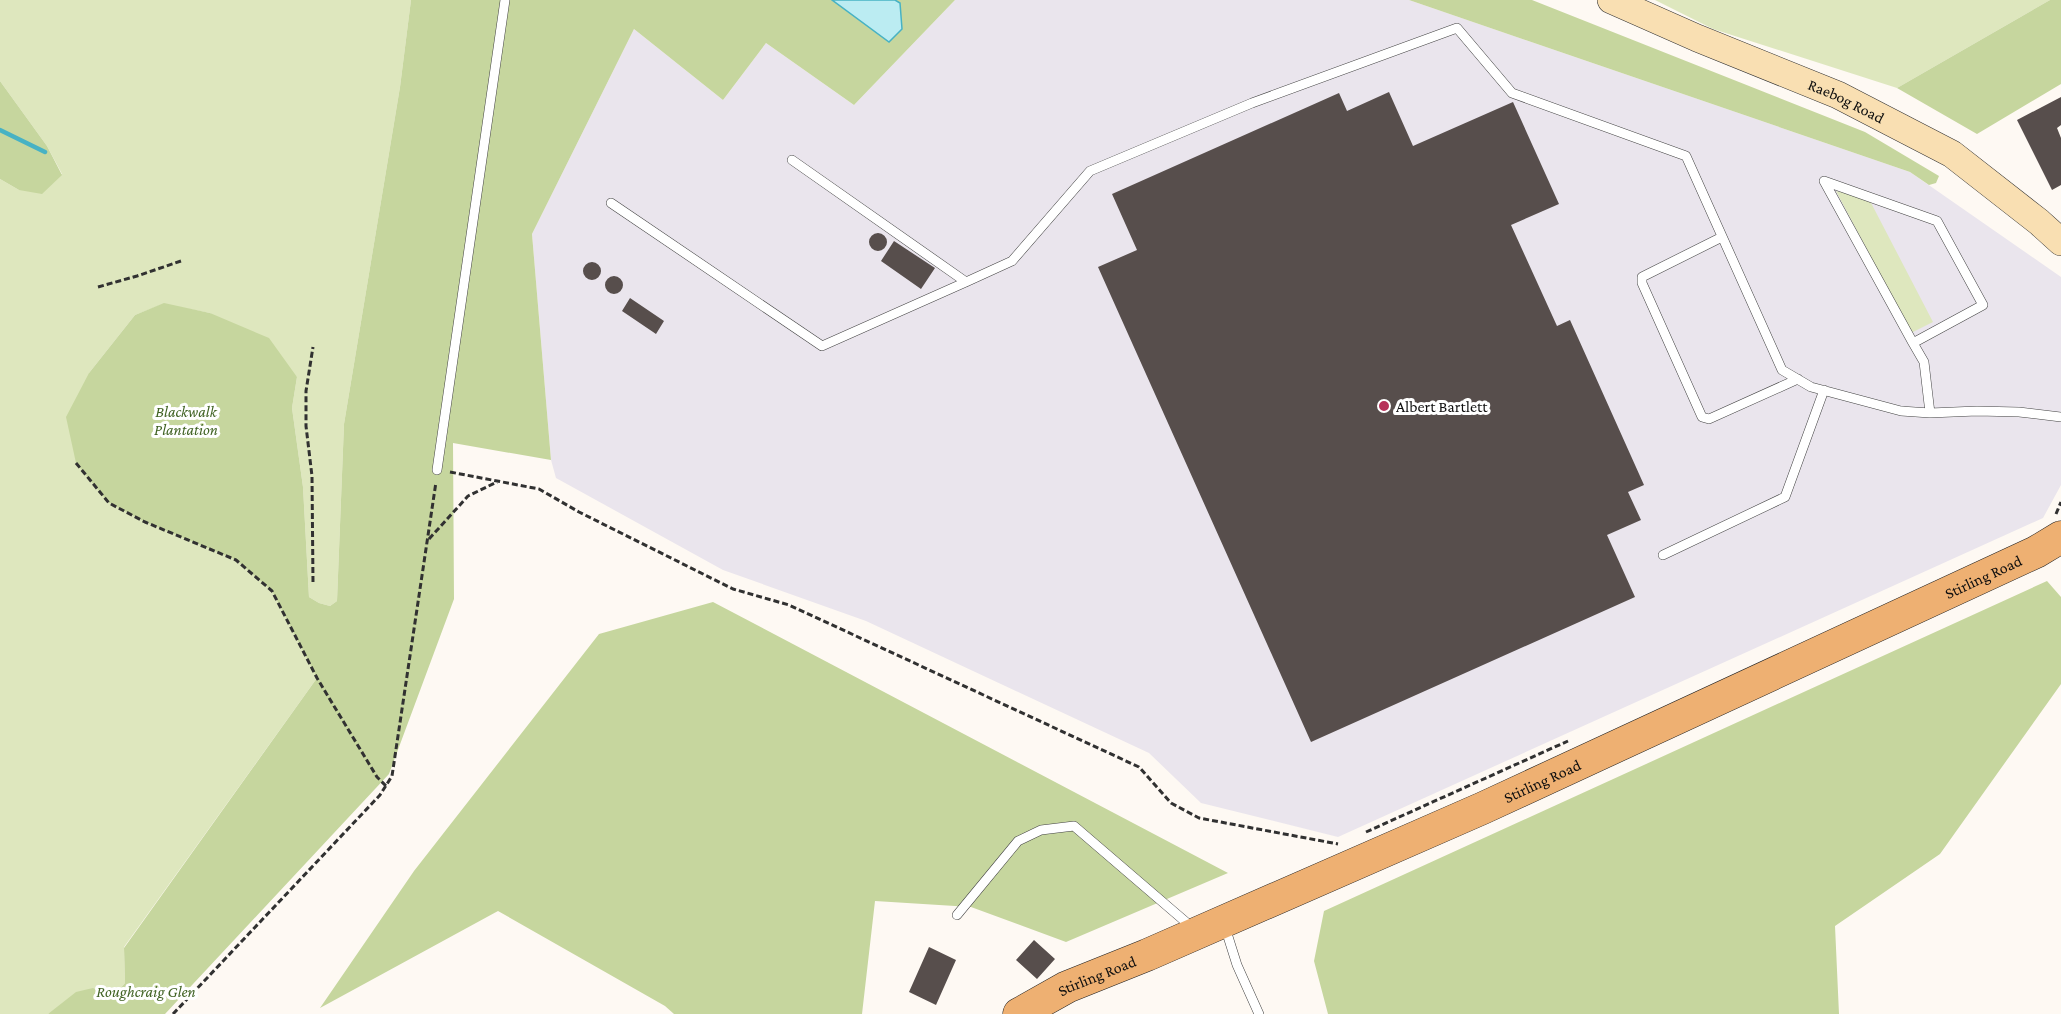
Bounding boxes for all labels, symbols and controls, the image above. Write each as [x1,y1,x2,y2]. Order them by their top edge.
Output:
street label: Raebog Road [1806,75,1888,126]
place label: Albert Bartlett [1396,398,1488,415]
marker: Albert Bartlett [1377,399,1391,413]
park label: Blackwalk Plantation [154,403,218,438]
street label: Stirling Road [1942,551,2025,602]
street label: Stirling Road [1501,755,1584,806]
street label: Stirling Road [1055,952,1139,999]
park label: Roughcraig Glen [96,983,196,1001]

